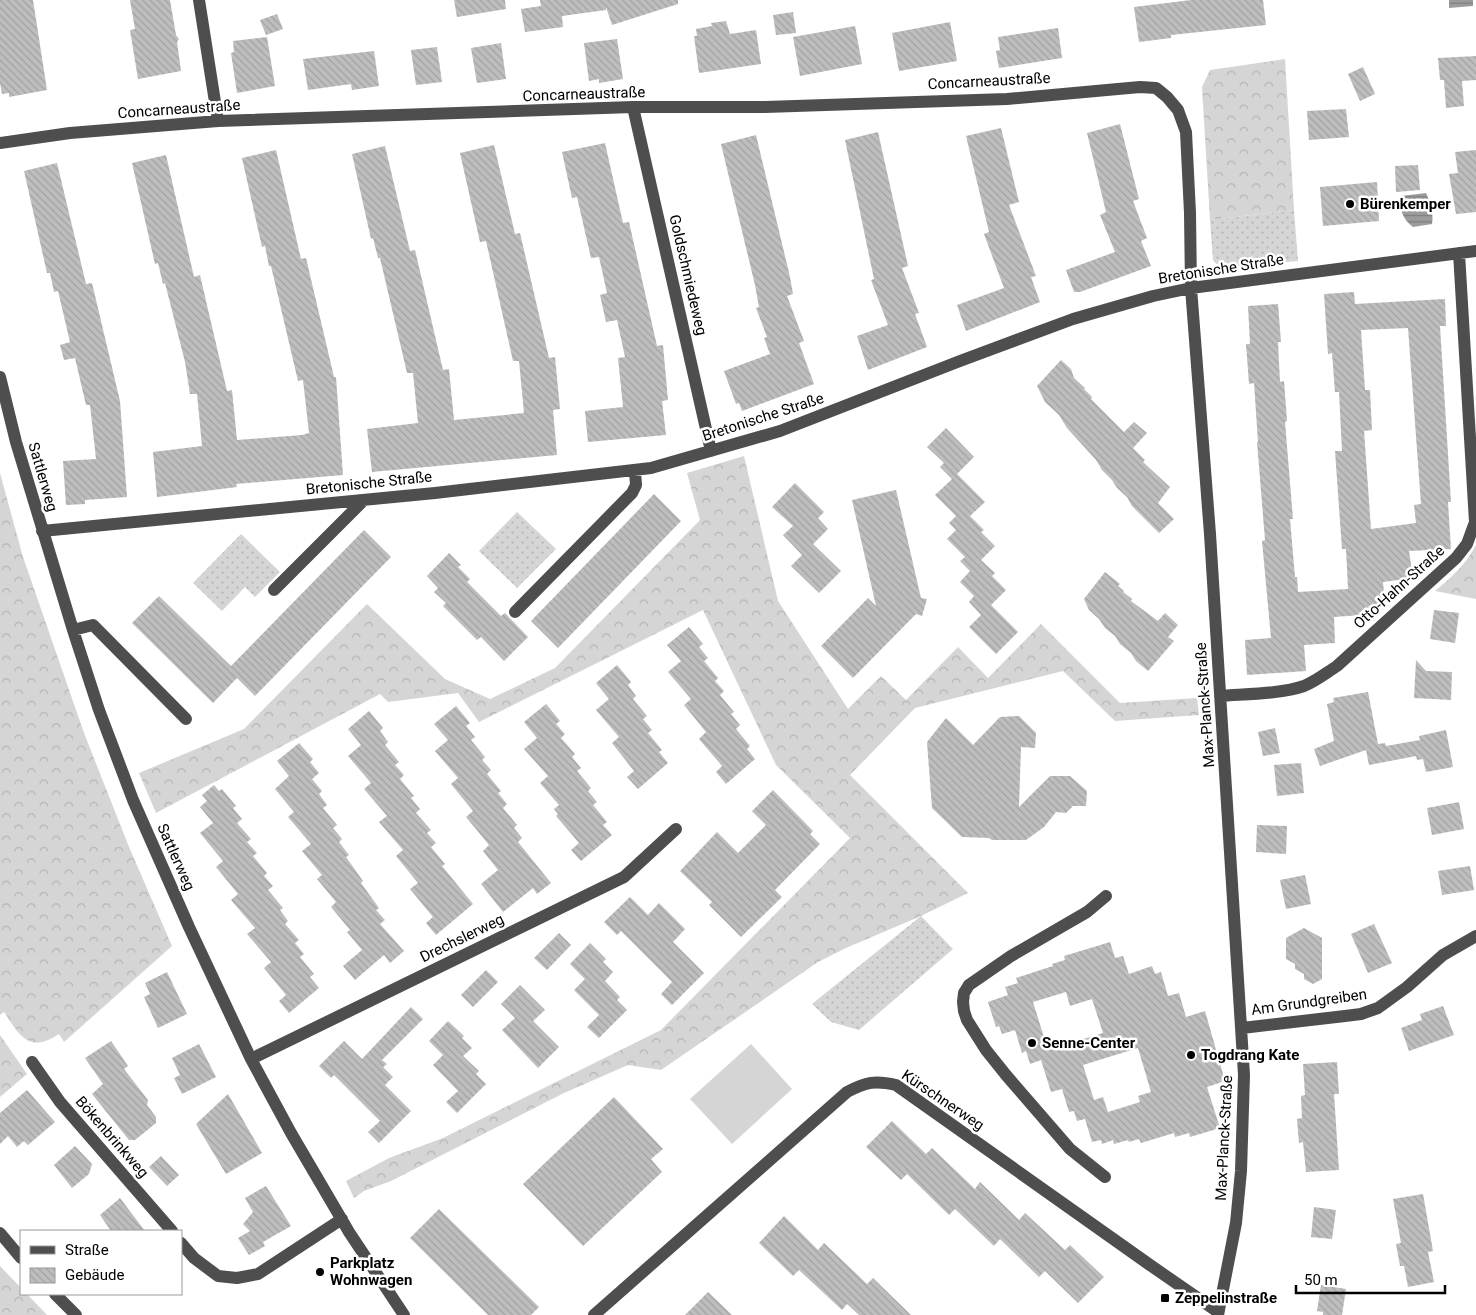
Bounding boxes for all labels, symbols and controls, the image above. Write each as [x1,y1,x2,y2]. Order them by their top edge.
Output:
street label: Concarneaustraße [927,69,1051,93]
street label: Concarneaustraße [522,83,646,105]
street label: Concarneaustraße [117,96,241,122]
place label: Bürenkemper [1360,195,1451,213]
marker: Bürenkemper [1344,198,1356,210]
street label: Goldschmiedeweg [665,213,711,337]
street label: Bretonische Straße [1157,250,1285,288]
street label: Bretonische Straße [700,389,826,445]
street label: Sattlerweg [25,440,61,514]
street label: Bretonische Straße [305,467,433,499]
street label: Otto-Hahn-Straße [1350,542,1448,632]
street label: Max-Planck-Straße [1192,642,1218,768]
street label: Sattlerweg [153,821,199,893]
street label: Drechslerweg [417,910,507,966]
street label: Am Grundgreiben [1250,985,1368,1019]
place label: Senne-Center [1042,1034,1136,1052]
marker: Senne-Center [1026,1037,1038,1049]
place label: Togdrang Kate [1201,1046,1299,1064]
marker: Togdrang Kate [1185,1049,1197,1061]
street label: Kürschnerweg [898,1066,988,1134]
street label: Max-Planck-Straße [1212,1075,1236,1201]
street label: Bökenbrinkweg [72,1092,152,1182]
legend [20,1230,182,1295]
text: Straße [65,1241,109,1259]
place label: Parkplatz Wohnwagen [330,1254,412,1289]
scale bar [1296,1262,1445,1294]
text: Gebäude [65,1266,124,1284]
marker: Parkplatz Wohnwagen [314,1266,326,1278]
text: 50 m [1304,1271,1338,1289]
place label: Zeppelinstraße [1175,1289,1277,1307]
marker: Zeppelinstraße [1159,1292,1171,1304]

